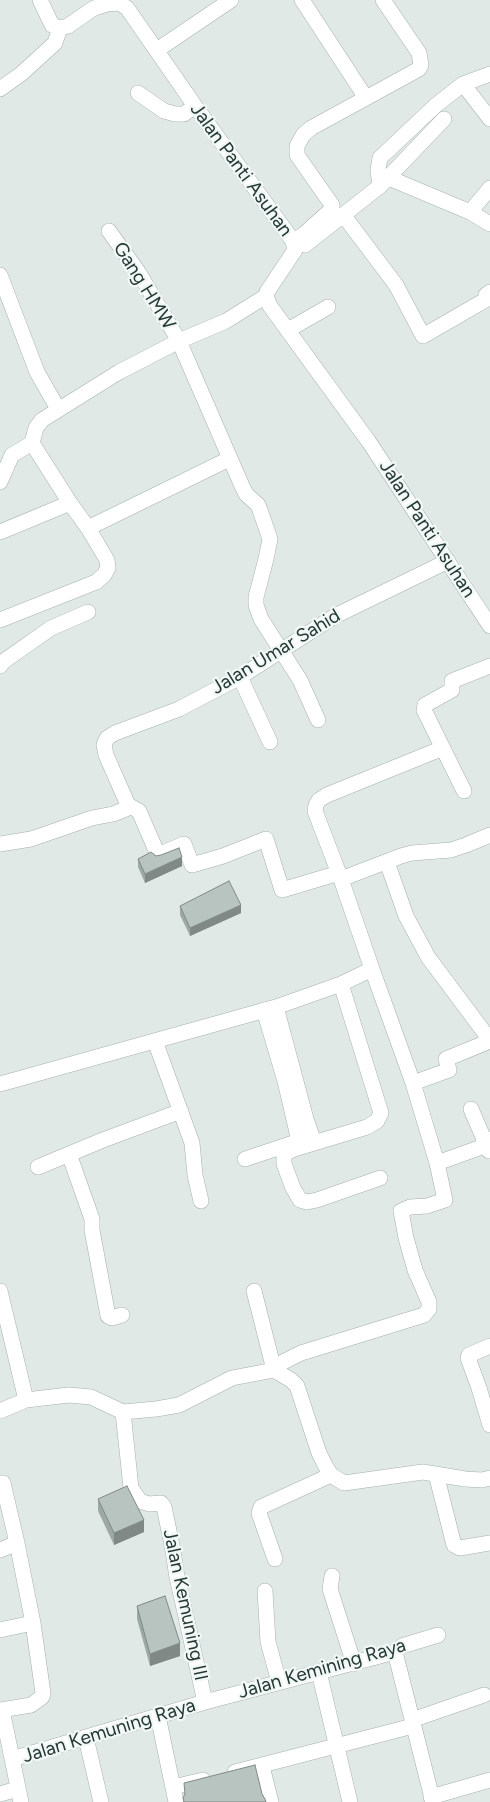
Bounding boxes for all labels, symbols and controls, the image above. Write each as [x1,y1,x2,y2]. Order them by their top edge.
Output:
street label: Jalan Panti Asuhan [185,99,297,241]
street label: Gang HMW [108,238,180,334]
street label: Jalan Panti Asuhan [374,456,480,602]
street label: Jalan Umar Sahid [207,604,345,700]
street label: Jalan Kemuning III [158,1527,212,1683]
street label: Jalan Kemining Raya [236,1634,408,1704]
street label: Jalan Kemuning Raya [20,1694,198,1768]

